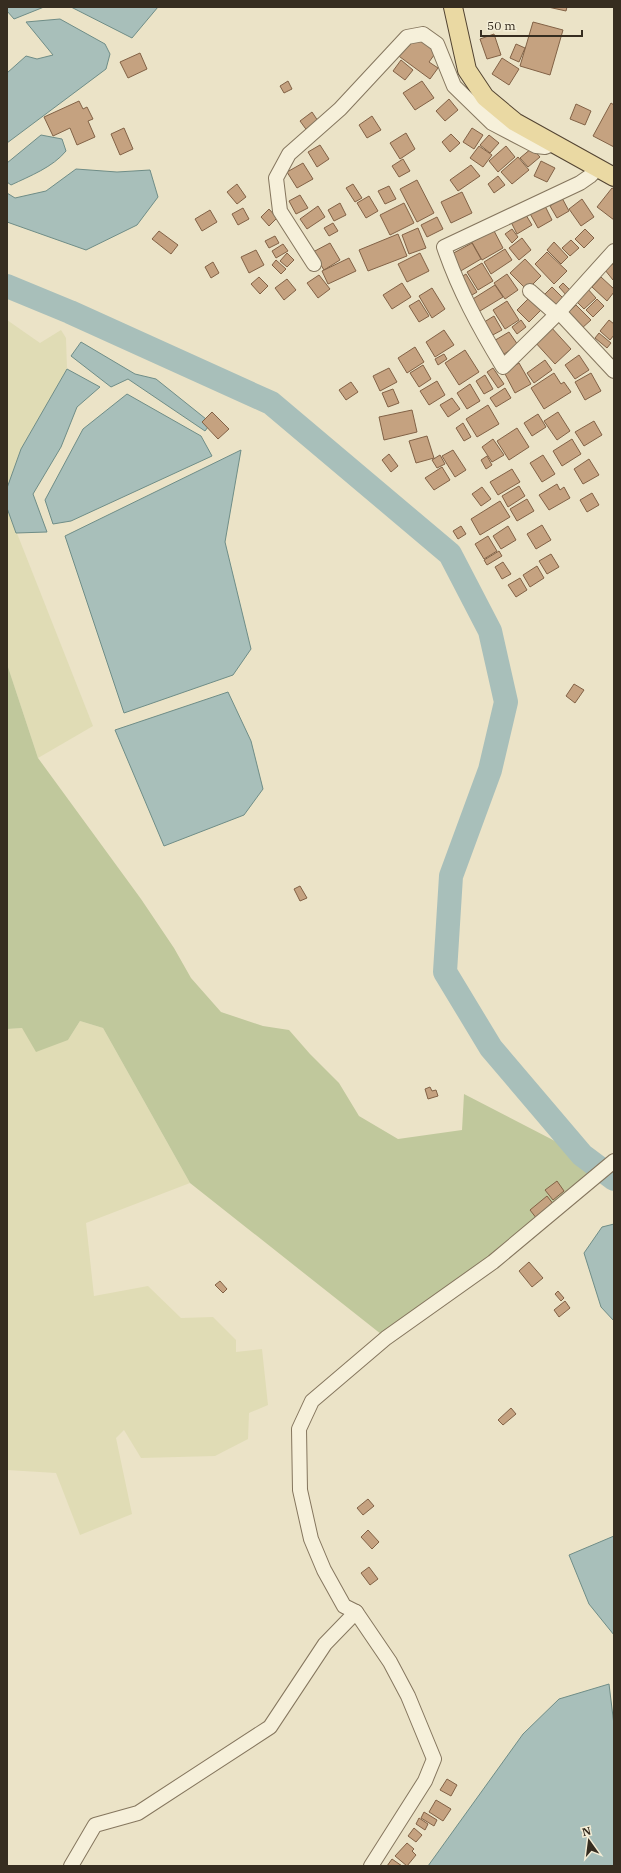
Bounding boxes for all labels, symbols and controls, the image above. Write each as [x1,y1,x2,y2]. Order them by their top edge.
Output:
scale bar [481,12,582,38]
text: 50 m [487,18,516,33]
north arrow [569,1821,609,1861]
text: N [581,1823,593,1839]

